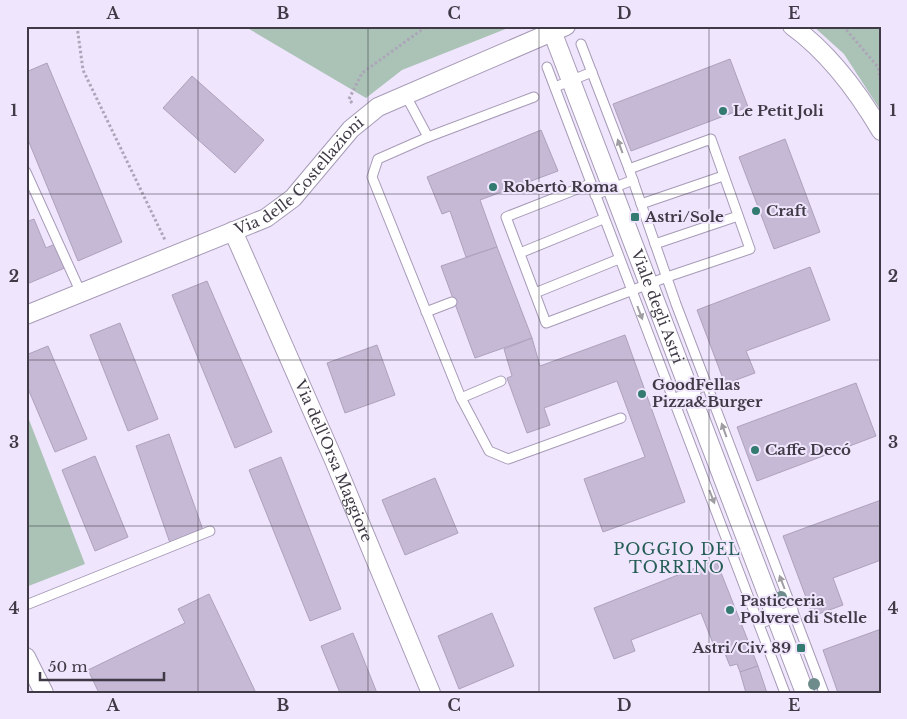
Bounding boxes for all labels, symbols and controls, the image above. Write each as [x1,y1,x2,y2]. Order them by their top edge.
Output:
text: A [106,3,121,23]
text: B [277,3,290,23]
text: C [447,3,461,23]
text: D [617,3,631,23]
text: E [788,3,800,23]
text: 1 [11,100,18,120]
text: 1 [890,100,897,120]
place label: Le Petit Joli [733,101,824,120]
marker: Le Petit Joli [717,105,729,117]
street label: Via delle Costellazioni [231,113,367,239]
one-way arrow [616,138,624,153]
place label: Robertò Roma [503,177,619,196]
marker: Robertò Roma [487,181,499,193]
place label: Craft [766,201,807,220]
marker: Craft [750,205,762,217]
place label: Astri/Sole [644,207,724,226]
marker: Astri/Sole [629,211,641,223]
street label: Viale degli Astri [627,246,688,366]
text: 2 [9,266,19,286]
text: 2 [888,266,898,286]
one-way arrow [636,306,644,321]
place label: GoodFellas Pizza&Burger [652,375,763,411]
street label: Via dell'Orsa Maggiore [290,376,377,545]
marker: GoodFellas Pizza&Burger [636,388,648,400]
one-way arrow [720,422,728,437]
text: 3 [9,432,19,452]
text: 3 [888,432,898,452]
place label: Caffe Decó [765,440,851,459]
marker: Caffe Decó [749,444,761,456]
one-way arrow [708,490,716,505]
district label: POGGIO DEL TORRINO [613,539,741,577]
one-way arrow [778,574,786,589]
place label: Pasticceria Polvere di Stelle [740,591,867,627]
text: 4 [9,598,19,618]
text: 4 [888,598,898,618]
marker: Pasticceria Polvere di Stelle [724,604,736,616]
place label: Astri/Civ. 89 [691,638,791,657]
marker: Astri/Civ. 89 [795,642,807,654]
scale bar [40,649,164,681]
text: 50 m [48,657,88,676]
text: A [106,695,121,715]
text: B [277,695,290,715]
text: C [447,695,461,715]
text: D [617,695,631,715]
text: E [788,695,800,715]

